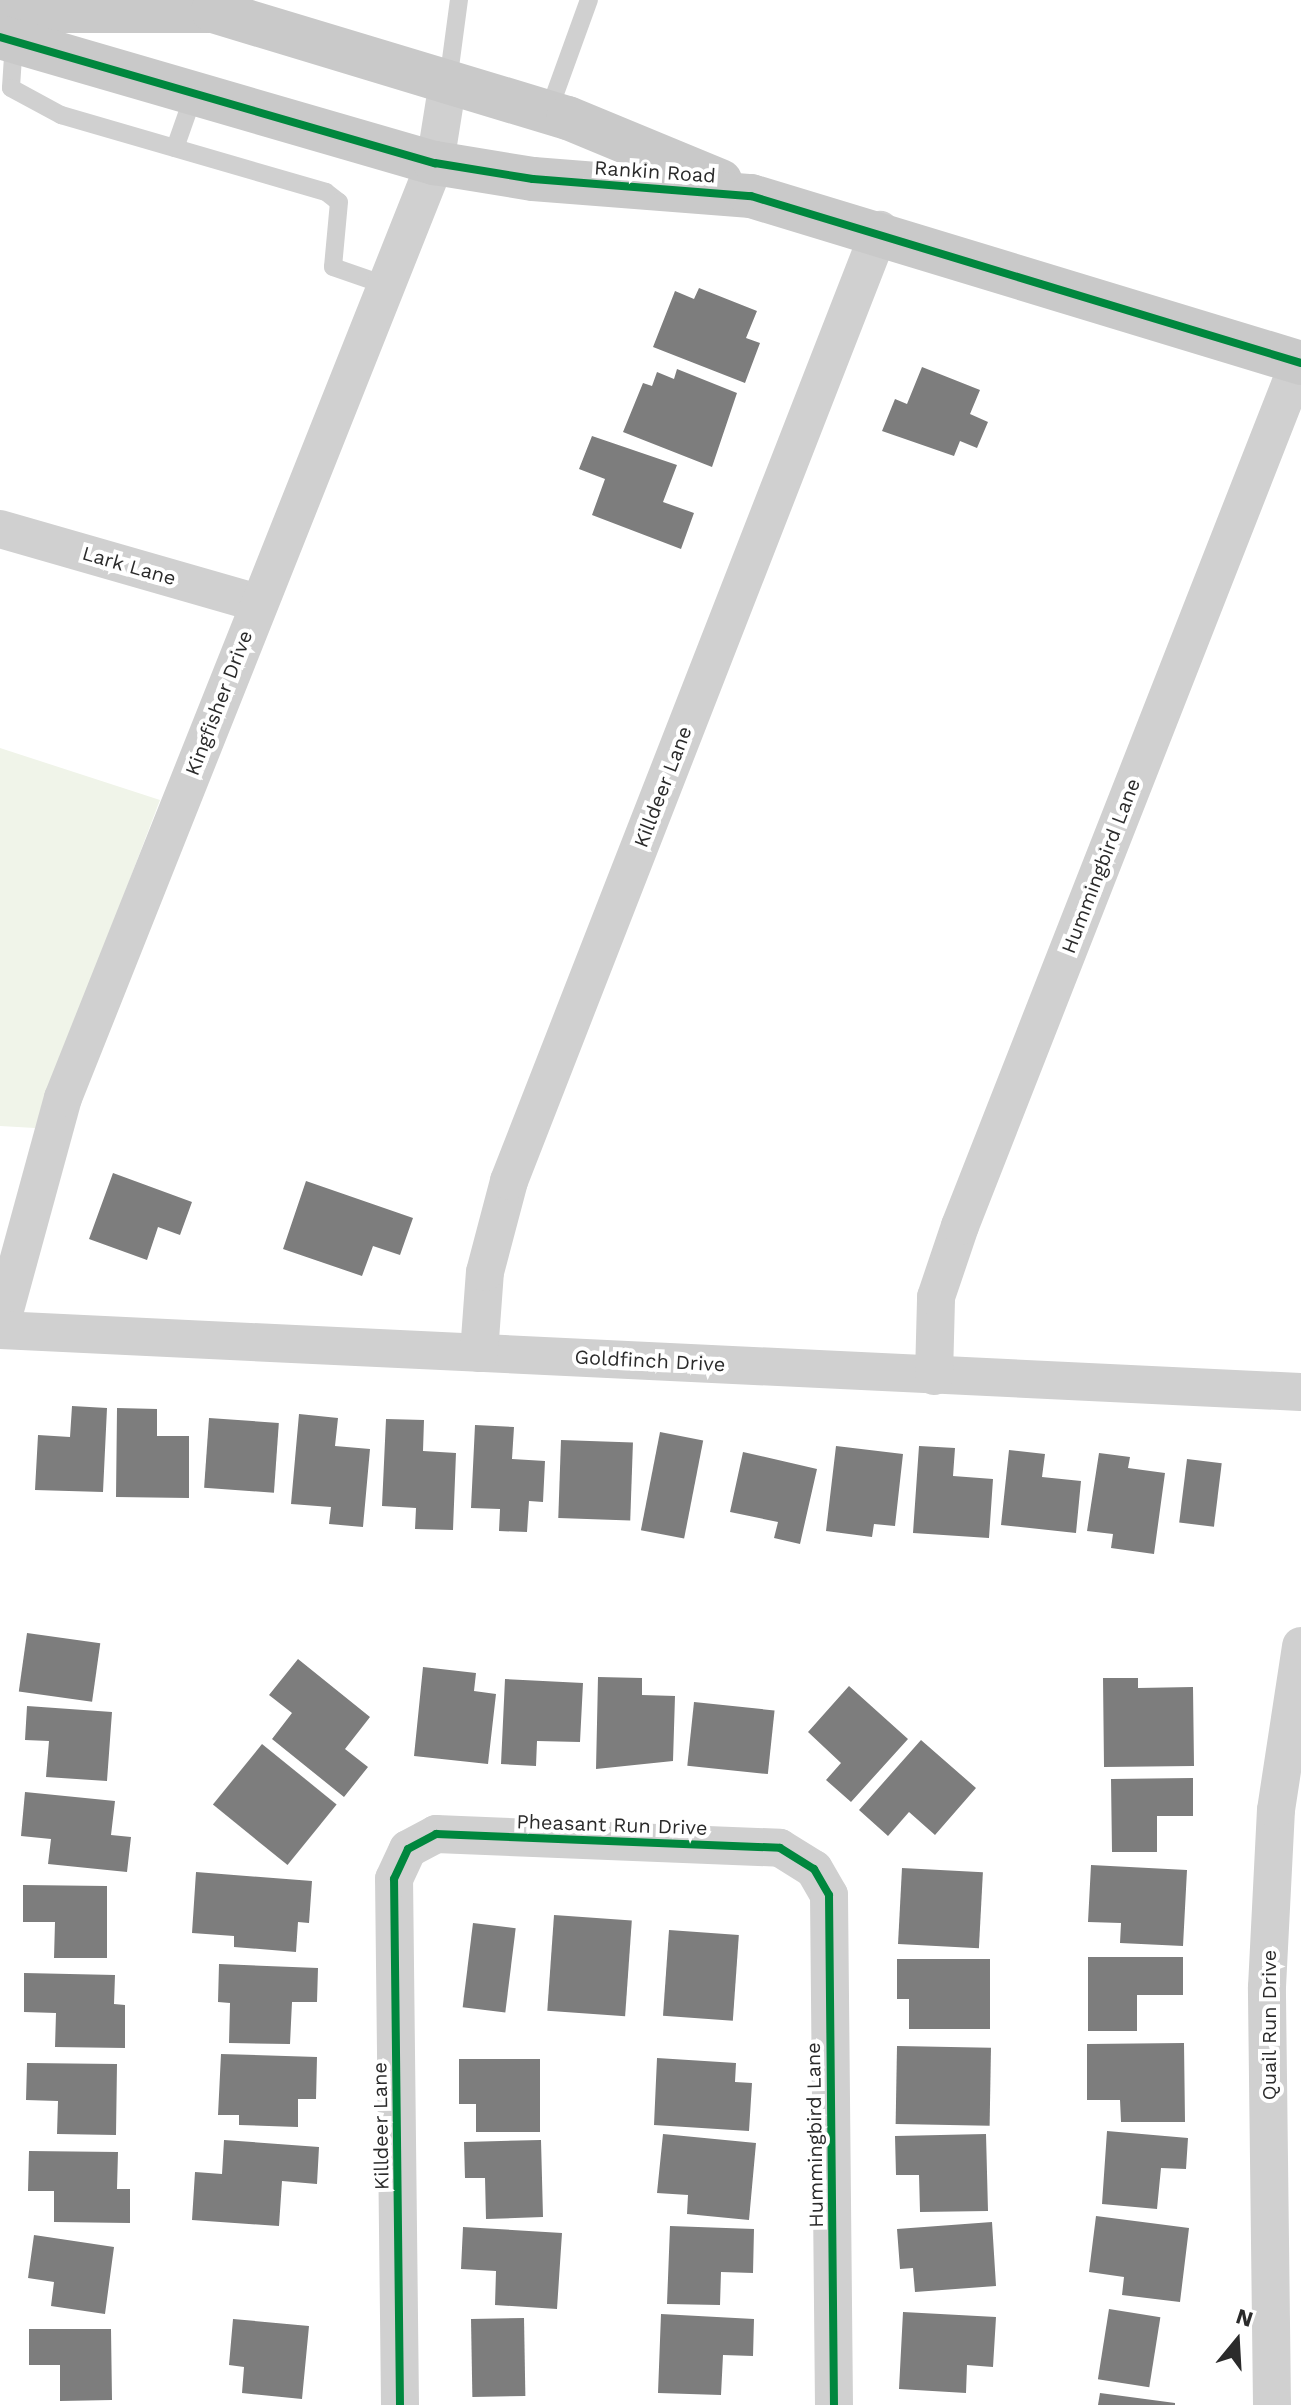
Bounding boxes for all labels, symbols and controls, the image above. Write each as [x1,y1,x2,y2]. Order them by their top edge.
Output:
street label: Rankin Road [593,156,717,188]
street label: Lark Lane [79,541,179,591]
street label: Kingfisher Drive [180,627,258,779]
street label: Killdeer Lane [629,723,697,851]
street label: Hummingbird Lane [1057,775,1145,957]
street label: Goldfinch Drive [574,1345,726,1377]
street label: Pheasant Run Drive [516,1810,708,1840]
street label: Quail Run Drive [1257,1949,1281,2101]
street label: Hummingbird Lane [801,2042,829,2228]
street label: Killdeer Lane [368,2062,394,2190]
north arrow [1197,2301,1277,2381]
text: N [1233,2303,1256,2332]

